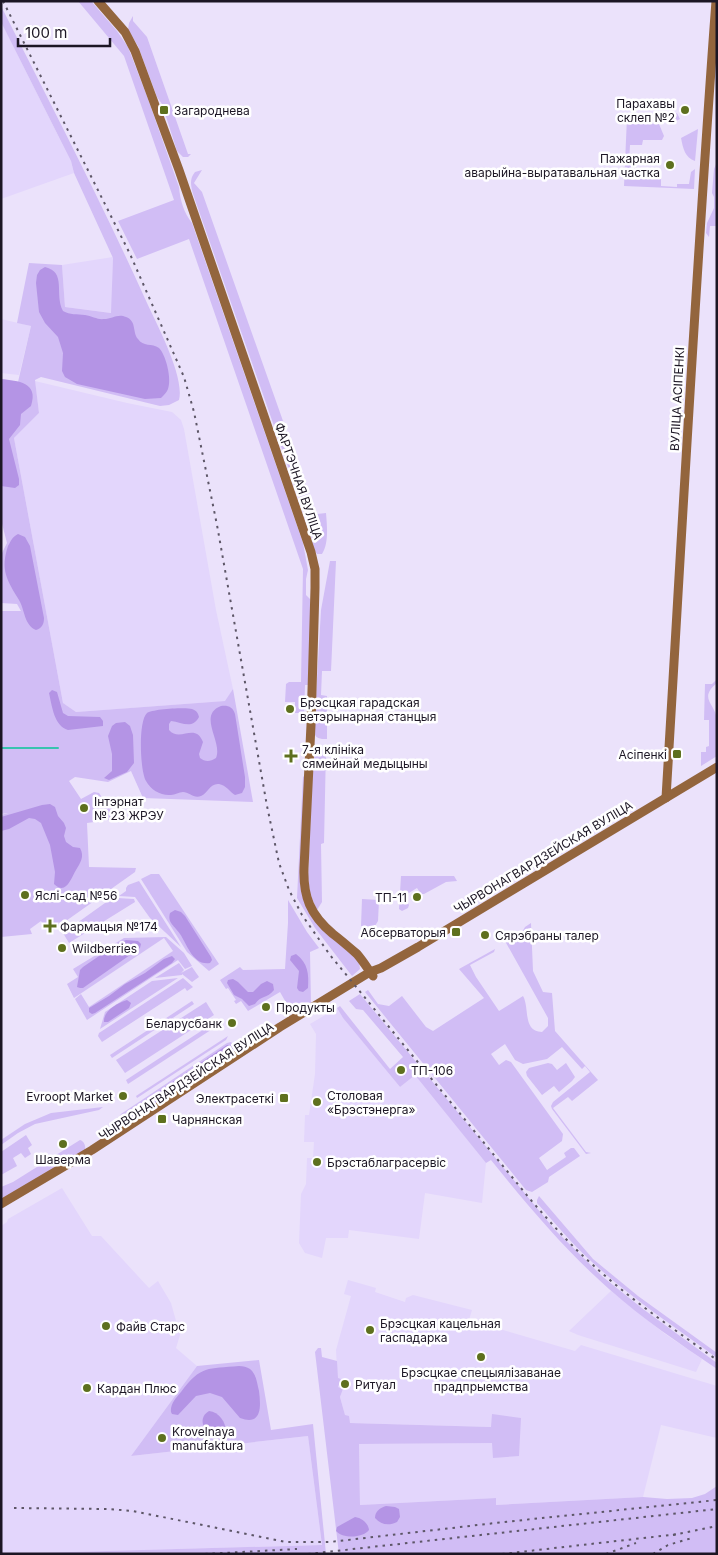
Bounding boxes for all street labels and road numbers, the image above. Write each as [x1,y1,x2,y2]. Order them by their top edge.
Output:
street label: ВУЛІЦА АСІПЕНКІ [667,347,687,451]
street label: ФАРТЭЧНАЯ ВУЛІЦА [272,420,326,542]
street label: ЧЫРВОНАГВАРДЗЕЙСКАЯ ВУЛІЦА [451,798,635,916]
street label: ЧЫРВОНАГВАРДЗЕЙСКАЯ ВУЛІЦА [96,1019,276,1143]

